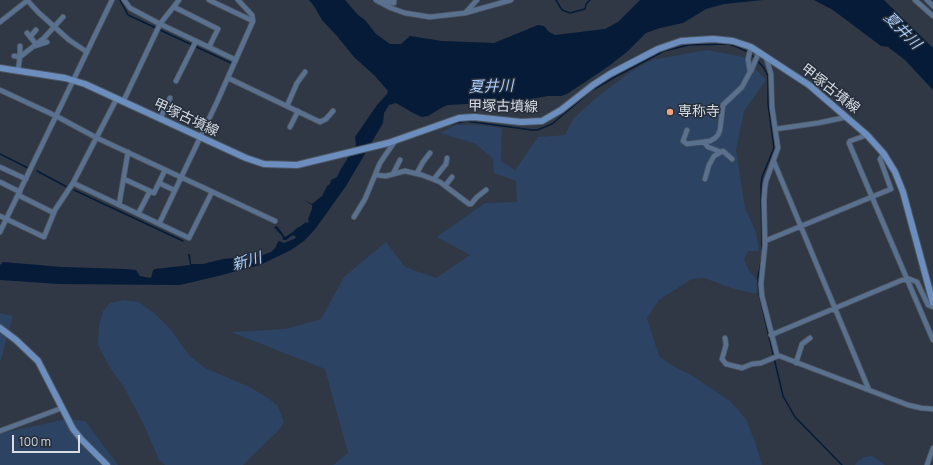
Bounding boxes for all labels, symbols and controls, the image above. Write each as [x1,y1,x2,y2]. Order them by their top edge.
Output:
water label: 夏井川 [880,9,924,53]
street label: 甲塚古墳線 [797,61,863,117]
water label: 夏井川 [468,77,514,97]
street label: 甲塚古墳線 [151,96,221,140]
street label: 甲塚古墳線 [468,98,538,116]
place label: 専称寺 [678,104,720,120]
marker: 専称寺 [665,107,675,117]
water label: 新川 [230,249,264,275]
scale bar [14,427,82,453]
text: 100 m [19,433,51,450]

